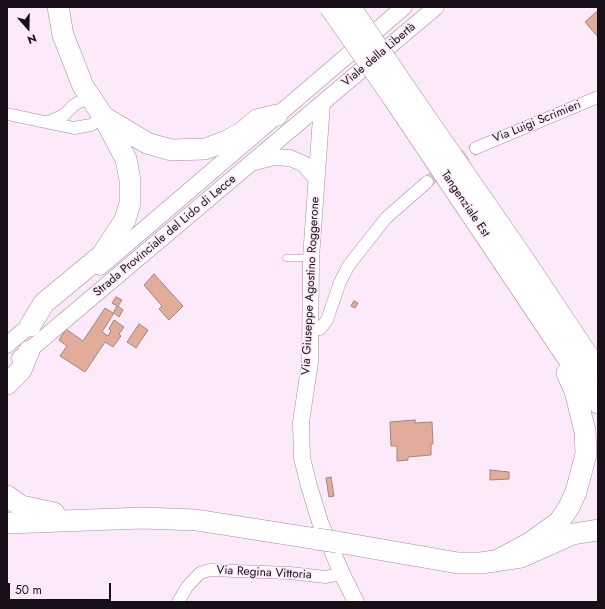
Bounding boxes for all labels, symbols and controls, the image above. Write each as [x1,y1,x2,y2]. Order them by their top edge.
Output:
north arrow [8,8,48,48]
street label: Viale della Libertà [339,20,419,90]
text: N [25,30,39,48]
street label: Via Luigi Scrimieri [491,98,583,146]
street label: Tangenziale Est [437,168,493,240]
street label: Strada Provinciale del Lido di Lecce [91,172,239,300]
street label: Via Giuseppe Agostino Roggerone [299,197,323,375]
street label: Via Regina Vittoria [216,563,312,583]
scale bar [10,575,113,601]
text: 50 m [15,581,42,599]

